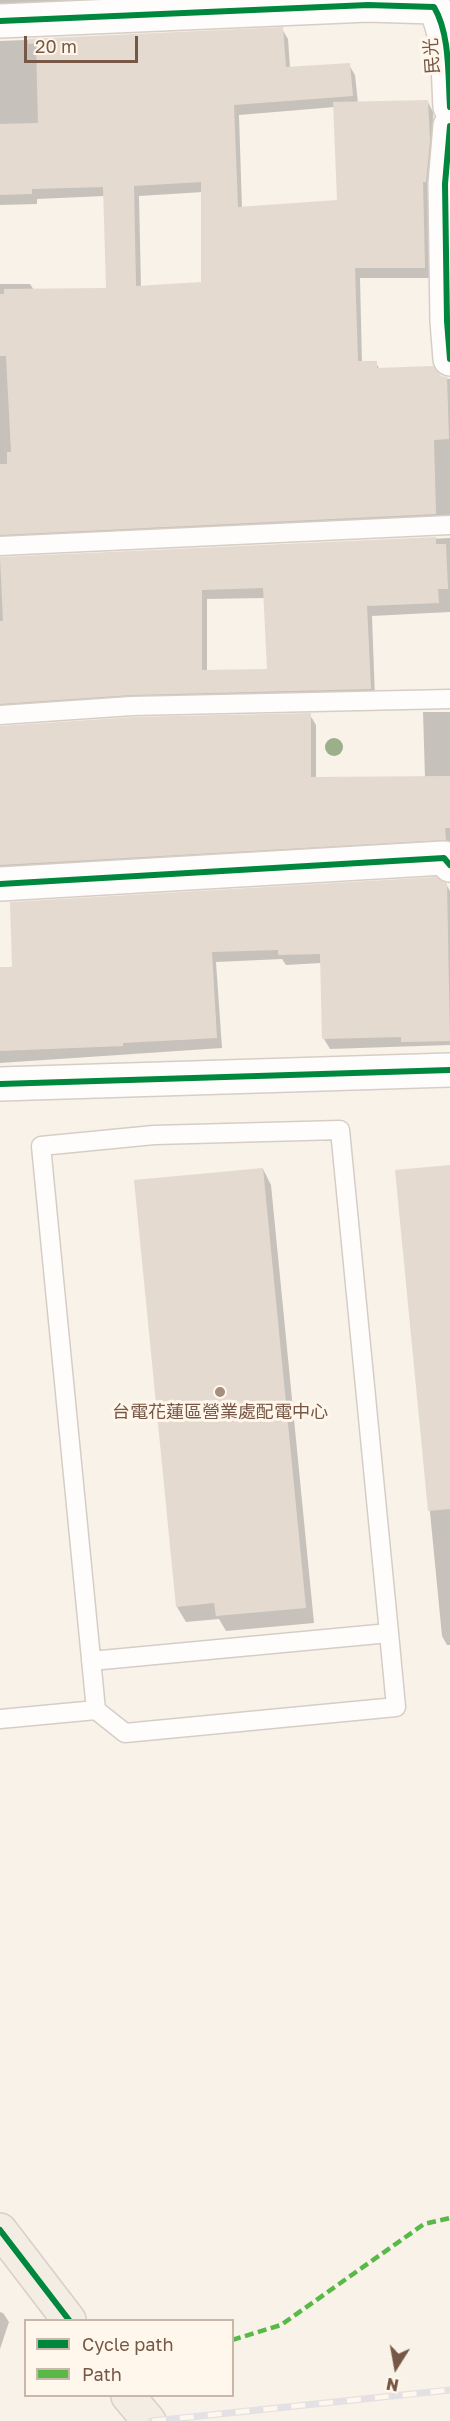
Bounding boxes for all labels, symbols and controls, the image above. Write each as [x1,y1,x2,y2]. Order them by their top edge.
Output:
scale bar [27,24,141,62]
text: 20 m [35,35,77,57]
street label: 民光 [420,37,444,75]
marker: 台電花蓮區營業處配電中心 [213,1385,227,1399]
place label: 台電花蓮區營業處配電中心 [112,1401,328,1423]
legend [24,2319,234,2397]
text: Cycle path [82,2333,174,2355]
north arrow [366,2337,426,2397]
text: Path [82,2363,122,2385]
text: N [385,2374,400,2396]

